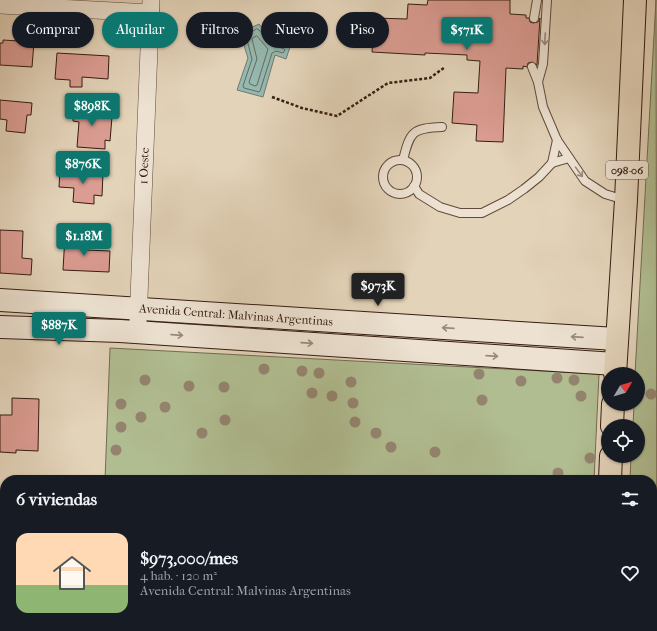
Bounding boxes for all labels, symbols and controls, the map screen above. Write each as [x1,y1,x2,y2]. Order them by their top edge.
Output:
chip: Comprar [12,12,94,48]
chip: Alquilar [102,12,178,48]
chip: Filtros [186,12,253,48]
chip: Nuevo [261,12,328,48]
chip: Piso [336,12,389,48]
pin: $571K [439,17,495,51]
text: $571K [450,22,484,37]
one-way arrow [541,32,548,45]
pin: $898K [64,93,120,127]
text: $898K [74,98,110,113]
street label: 1 Oeste [136,147,152,185]
pin: $876K [55,151,111,185]
text: $876K [65,156,101,171]
road number: 098-06 [606,161,648,179]
one-way arrow [575,166,583,177]
pin: $1.18M [51,223,117,257]
text: $1.18M [65,228,103,243]
pin: $973K [350,273,406,307]
text: $973K [360,278,396,293]
street label: Avenida Central: Malvinas Argentinas [137,301,334,329]
pin: $887K [31,312,87,346]
text: $887K [41,317,77,332]
one-way arrow [442,325,455,332]
one-way arrow [170,331,183,339]
one-way arrow [571,333,584,340]
one-way arrow [300,340,313,347]
one-way arrow [485,352,498,359]
north arrow [601,367,645,411]
map controls [601,367,645,463]
button: locate [601,419,645,463]
icon: filters [619,488,641,510]
text: 6 viviendas [16,489,97,509]
text: $973,000/mes [140,548,238,568]
icon: home [48,549,96,597]
icon: heart [619,562,641,584]
text: 4 hab. · 120 m² [140,568,217,583]
text: Avenida Central: Malvinas Argentinas [140,583,351,598]

